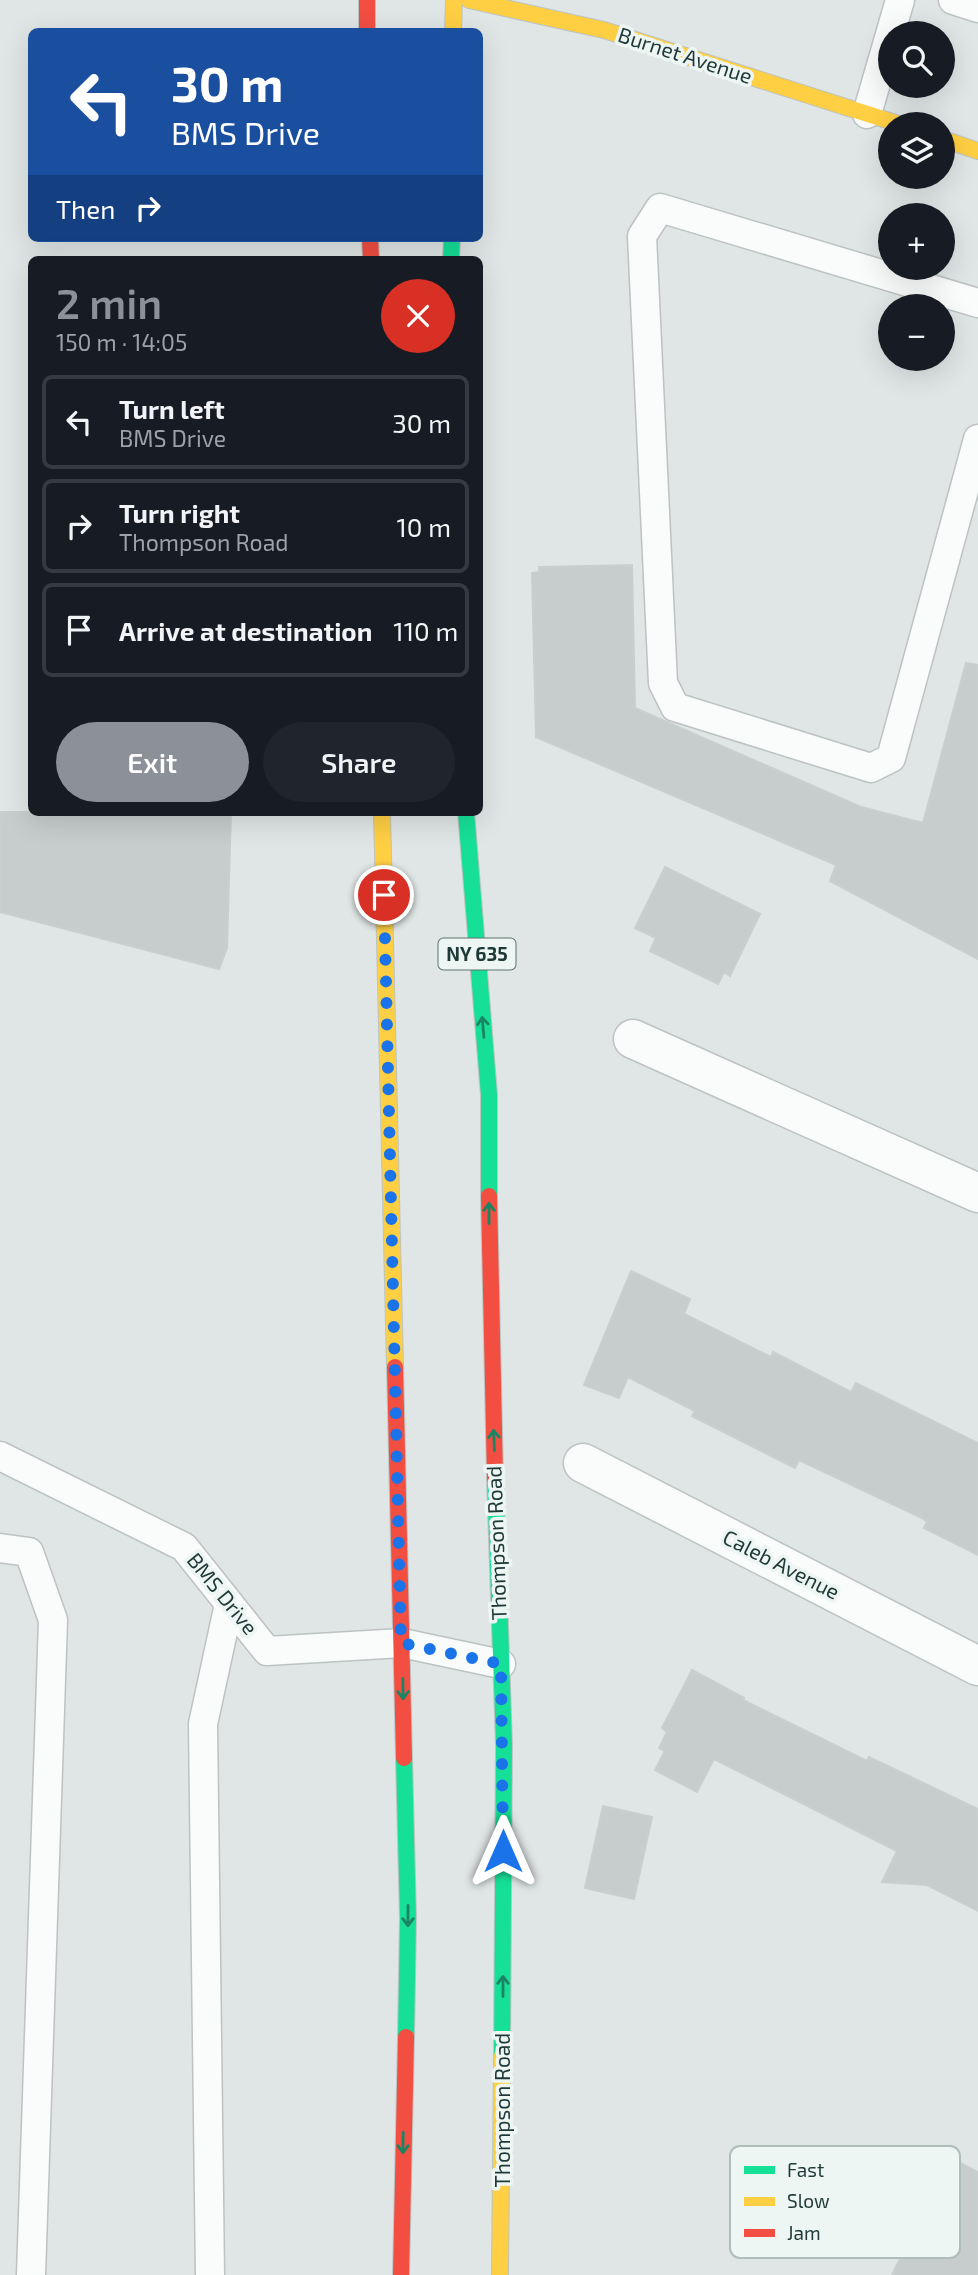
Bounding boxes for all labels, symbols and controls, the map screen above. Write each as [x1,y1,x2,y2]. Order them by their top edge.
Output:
street label: Burnet Avenue [615,21,756,88]
map controls [878,21,955,371]
button: search [878,21,955,98]
text: 30 m [171,53,283,112]
icon: left [56,56,147,147]
button: layers [878,112,955,189]
text: BMS Drive [171,113,320,151]
icon: right [129,189,167,227]
text: Then [56,193,115,224]
button: + [878,203,955,280]
text: 2 min [56,277,162,327]
button: close [381,279,455,353]
button: − [878,294,955,371]
text: 150 m · 14:05 [56,328,187,356]
text: Turn left [119,393,225,424]
icon: left [60,403,98,441]
text: 30 m [392,407,451,438]
text: BMS Drive [119,424,226,452]
text: Turn right [119,497,240,528]
icon: right [60,507,98,545]
text: 10 m [396,511,451,542]
text: Thompson Road [119,528,289,556]
icon: arrive [60,611,98,649]
text: Arrive at destination [119,615,372,646]
text: 110 m [393,615,458,646]
button: Exit [56,722,249,802]
button: Share [263,722,455,802]
pin [354,865,414,925]
icon: arrive [365,876,403,914]
road number: NY 635 [438,938,516,970]
one-way arrow [476,1016,489,1039]
one-way arrow [482,1202,496,1225]
one-way arrow [488,1429,501,1452]
street label: Thompson Road [480,1465,511,1621]
street label: Caleb Avenue [719,1524,844,1604]
street label: BMS Drive [183,1547,264,1639]
one-way arrow [396,1677,409,1700]
position arrow [466,1814,540,1888]
one-way arrow [401,1904,415,1927]
one-way arrow [496,1975,510,1998]
street label: Thompson Road [489,2033,514,2187]
one-way arrow [397,2132,410,2155]
legend [730,2146,960,2258]
text: Fast [787,2158,824,2181]
text: Slow [787,2189,830,2212]
text: Jam [787,2221,821,2244]

